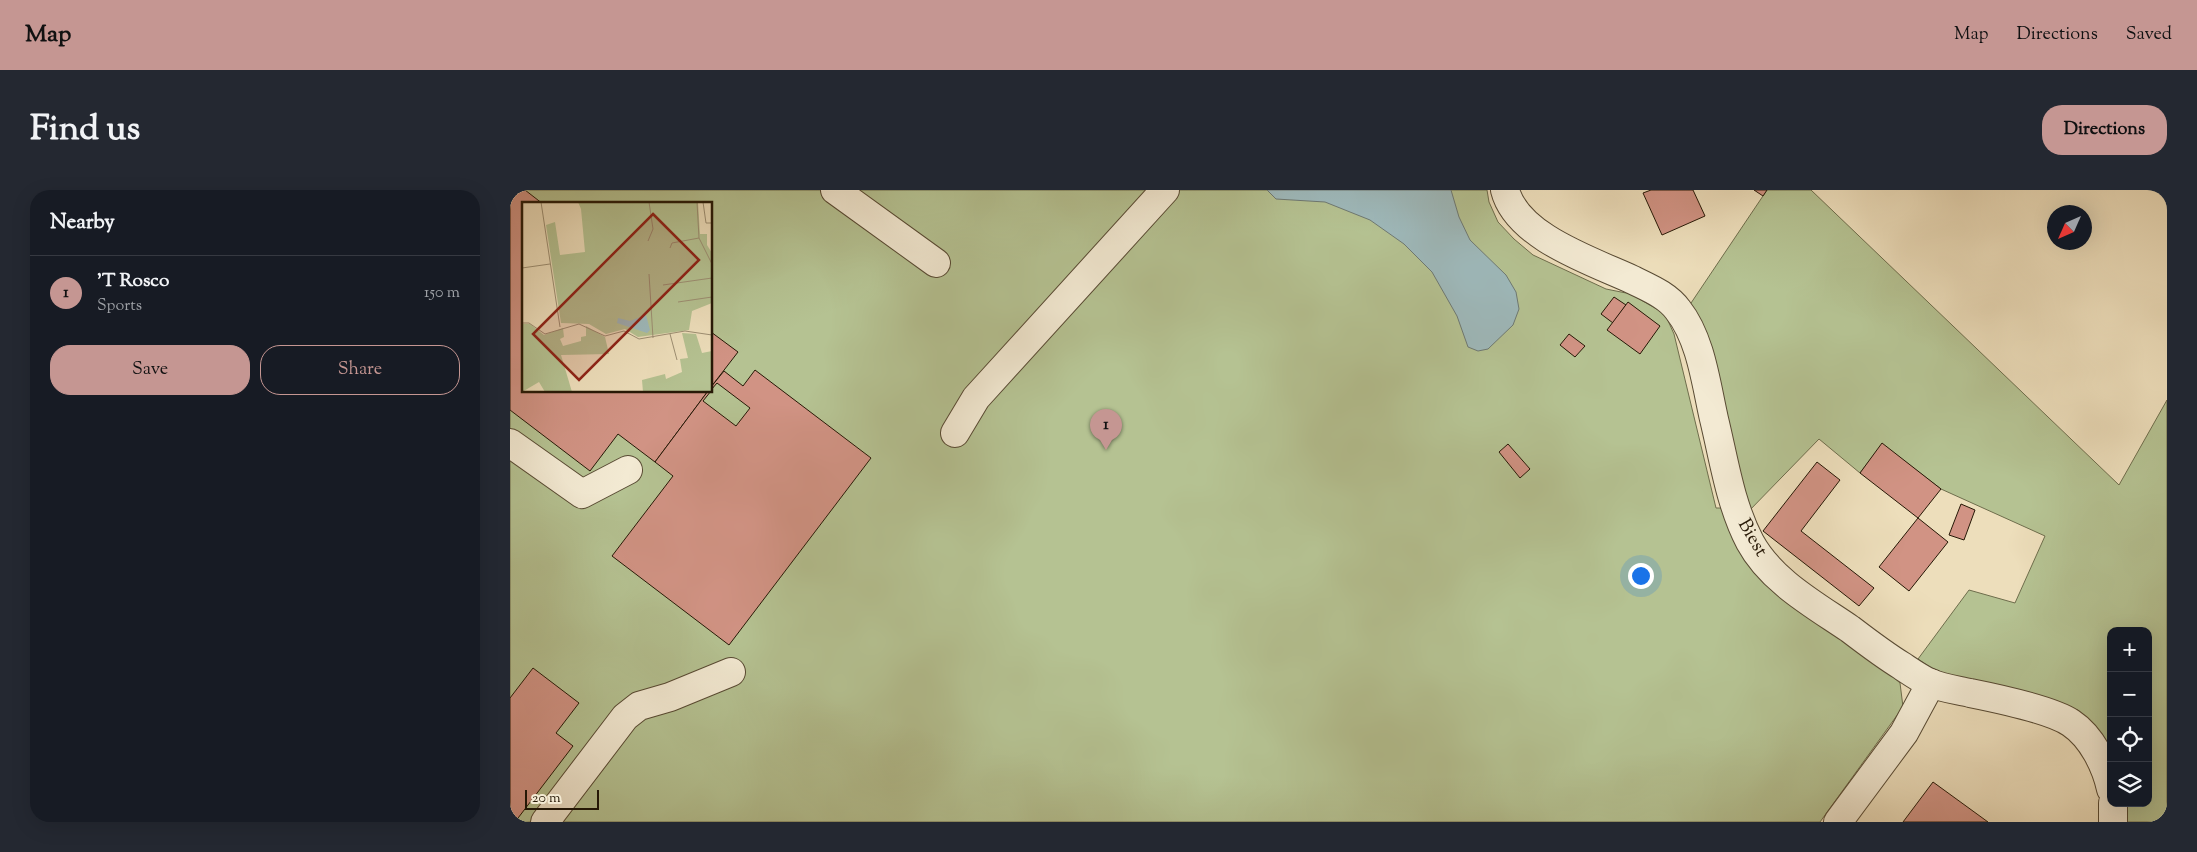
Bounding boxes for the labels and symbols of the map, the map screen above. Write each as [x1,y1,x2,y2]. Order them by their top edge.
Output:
inset map [522,202,712,392]
north arrow [2047,205,2092,250]
pin: 1 [1090,409,1122,450]
street label: Biest [1730,514,1774,563]
your location [1628,563,1654,589]
scale bar [525,787,599,810]

